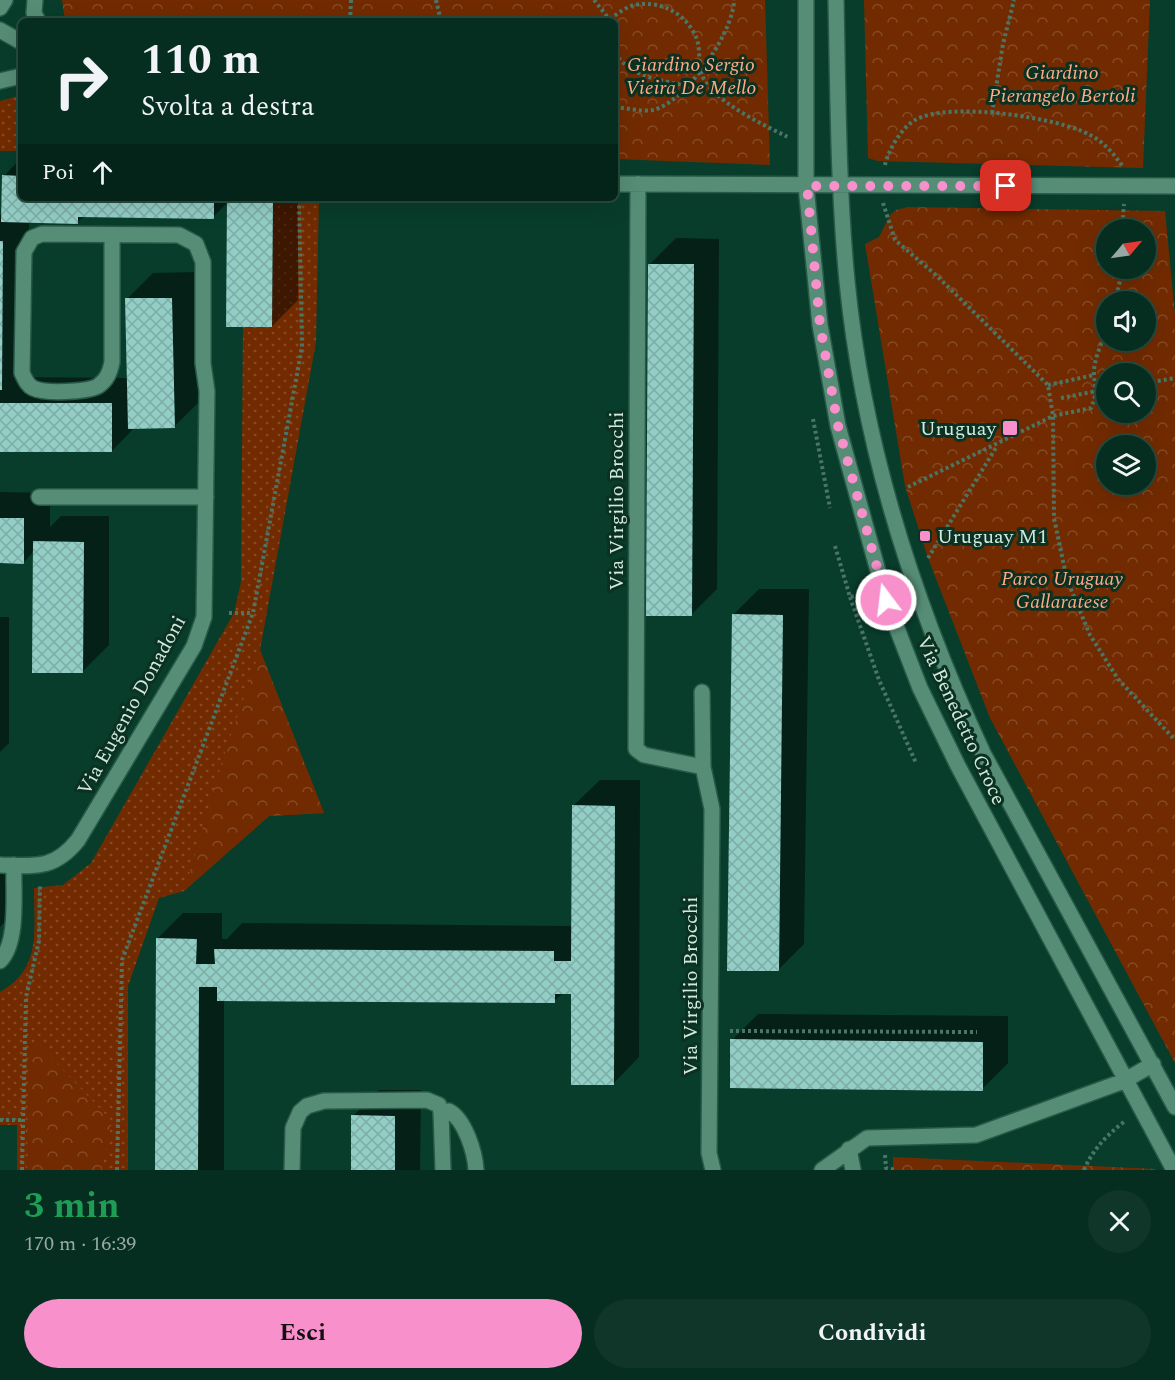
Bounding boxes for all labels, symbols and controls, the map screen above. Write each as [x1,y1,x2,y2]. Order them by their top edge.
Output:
text: 110 m [141,29,260,92]
icon: right [42,42,120,120]
park label: Giardino Sergio Vieira De Mello [625,50,757,103]
park label: Giardino Pierangelo Bertoli [988,58,1136,111]
text: Svolta a destra [141,86,314,128]
text: Poi [42,156,74,189]
icon: ahead [86,156,119,189]
pin [980,160,1031,211]
icon: arrive [989,169,1022,202]
north arrow [1096,219,1156,279]
map controls [1096,219,1156,495]
button: sound [1096,291,1156,351]
button: search [1096,363,1156,423]
street label: Via Virgilio Brocchi [602,412,632,590]
place label: Uruguay [920,414,997,444]
marker: Uruguay [1001,419,1019,437]
button: layers [1096,435,1156,495]
place label: Uruguay M1 [937,522,1048,552]
marker: Uruguay M1 [918,529,932,543]
park label: Parco Uruguay Gallaratese [1001,564,1123,617]
position arrow [854,568,918,632]
street label: Via Eugenio Donadoni [70,610,194,801]
street label: Via Benedetto Croce [909,631,1013,810]
street label: Via Virgilio Brocchi [676,897,706,1075]
text: 3 min [24,1179,120,1234]
button: close [1088,1190,1151,1253]
text: 170 m · 16:39 [24,1229,136,1259]
button: Esci [24,1299,582,1368]
button: Condividi [594,1299,1151,1368]

